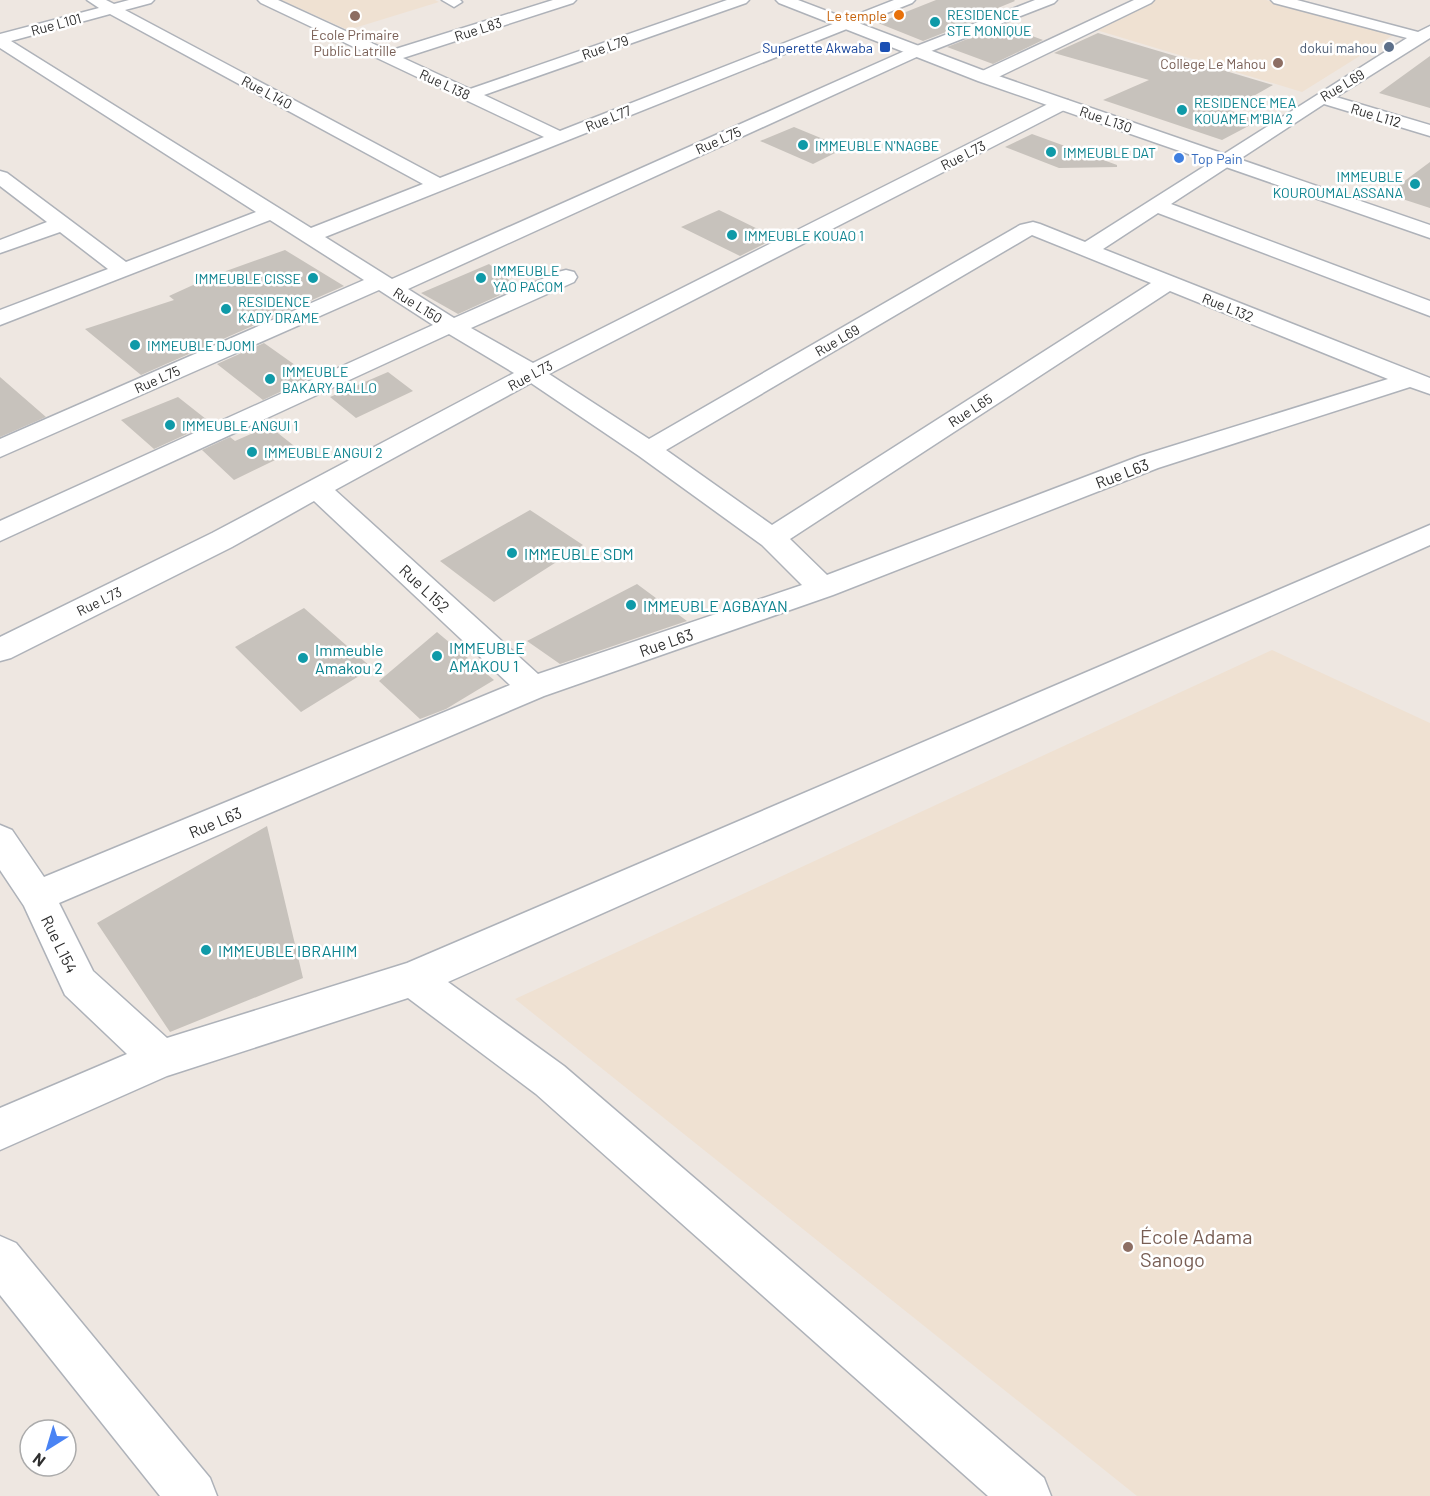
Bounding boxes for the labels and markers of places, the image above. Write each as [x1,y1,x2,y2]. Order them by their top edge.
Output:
place label: RESIDENCE STE MONIQUE [947,6,1032,39]
place label: Le temple [826,7,887,24]
marker: Le temple [892,8,906,22]
marker: École Primaire Public Latrille [348,9,362,23]
marker: RESIDENCE STE MONIQUE [928,15,942,29]
place label: École Primaire Public Latrille [311,26,399,59]
place label: Superette Akwaba [762,39,873,56]
place label: dokui mahou [1300,39,1377,56]
marker: Superette Akwaba [878,40,892,54]
marker: dokui mahou [1382,40,1396,54]
place label: College Le Mahou [1160,55,1266,72]
marker: College Le Mahou [1271,56,1285,70]
place label: RESIDENCE MEA KOUAME M'BIA 2 [1194,94,1297,127]
marker: RESIDENCE MEA KOUAME M'BIA 2 [1175,103,1189,117]
place label: IMMEUBLE N'NAGBE [815,137,939,154]
marker: IMMEUBLE N'NAGBE [796,138,810,152]
place label: IMMEUBLE DAT [1063,144,1156,161]
marker: IMMEUBLE DAT [1044,145,1058,159]
place label: Top Pain [1191,150,1243,167]
marker: Top Pain [1172,151,1186,165]
place label: IMMEUBLE KOUROUMALASSANA [1273,168,1403,201]
marker: IMMEUBLE KOUROUMALASSANA [1408,177,1422,191]
place label: IMMEUBLE KOUAO 1 [744,227,864,244]
marker: IMMEUBLE KOUAO 1 [725,228,739,242]
place label: IMMEUBLE YAO PACOM [493,262,563,295]
place label: IMMEUBLE CISSE [195,270,301,287]
marker: IMMEUBLE CISSE [306,271,320,285]
marker: IMMEUBLE YAO PACOM [474,271,488,285]
place label: RESIDENCE KADY DRAME [238,293,319,326]
marker: RESIDENCE KADY DRAME [219,302,233,316]
place label: IMMEUBLE DJOMI [147,337,255,354]
marker: IMMEUBLE DJOMI [128,338,142,352]
place label: IMMEUBLE BAKARY BALLO [282,363,377,396]
marker: IMMEUBLE BAKARY BALLO [263,372,277,386]
place label: IMMEUBLE ANGUI 1 [182,417,298,434]
marker: IMMEUBLE ANGUI 1 [163,418,177,432]
place label: IMMEUBLE ANGUI 2 [264,444,383,461]
marker: IMMEUBLE ANGUI 2 [245,445,259,459]
place label: IMMEUBLE SDM [524,544,634,563]
marker: IMMEUBLE SDM [505,546,519,560]
place label: IMMEUBLE AGBAYAN [643,596,788,615]
marker: IMMEUBLE AGBAYAN [624,598,638,612]
place label: IMMEUBLE AMAKOU 1 [449,638,525,675]
place label: Immeuble Amakou 2 [315,640,384,677]
marker: IMMEUBLE AMAKOU 1 [430,649,444,663]
marker: Immeuble Amakou 2 [296,651,310,665]
place label: IMMEUBLE IBRAHIM [218,941,357,960]
marker: IMMEUBLE IBRAHIM [199,943,213,957]
place label: École Adama Sanogo [1140,1224,1252,1271]
marker: École Adama Sanogo [1121,1240,1135,1254]

